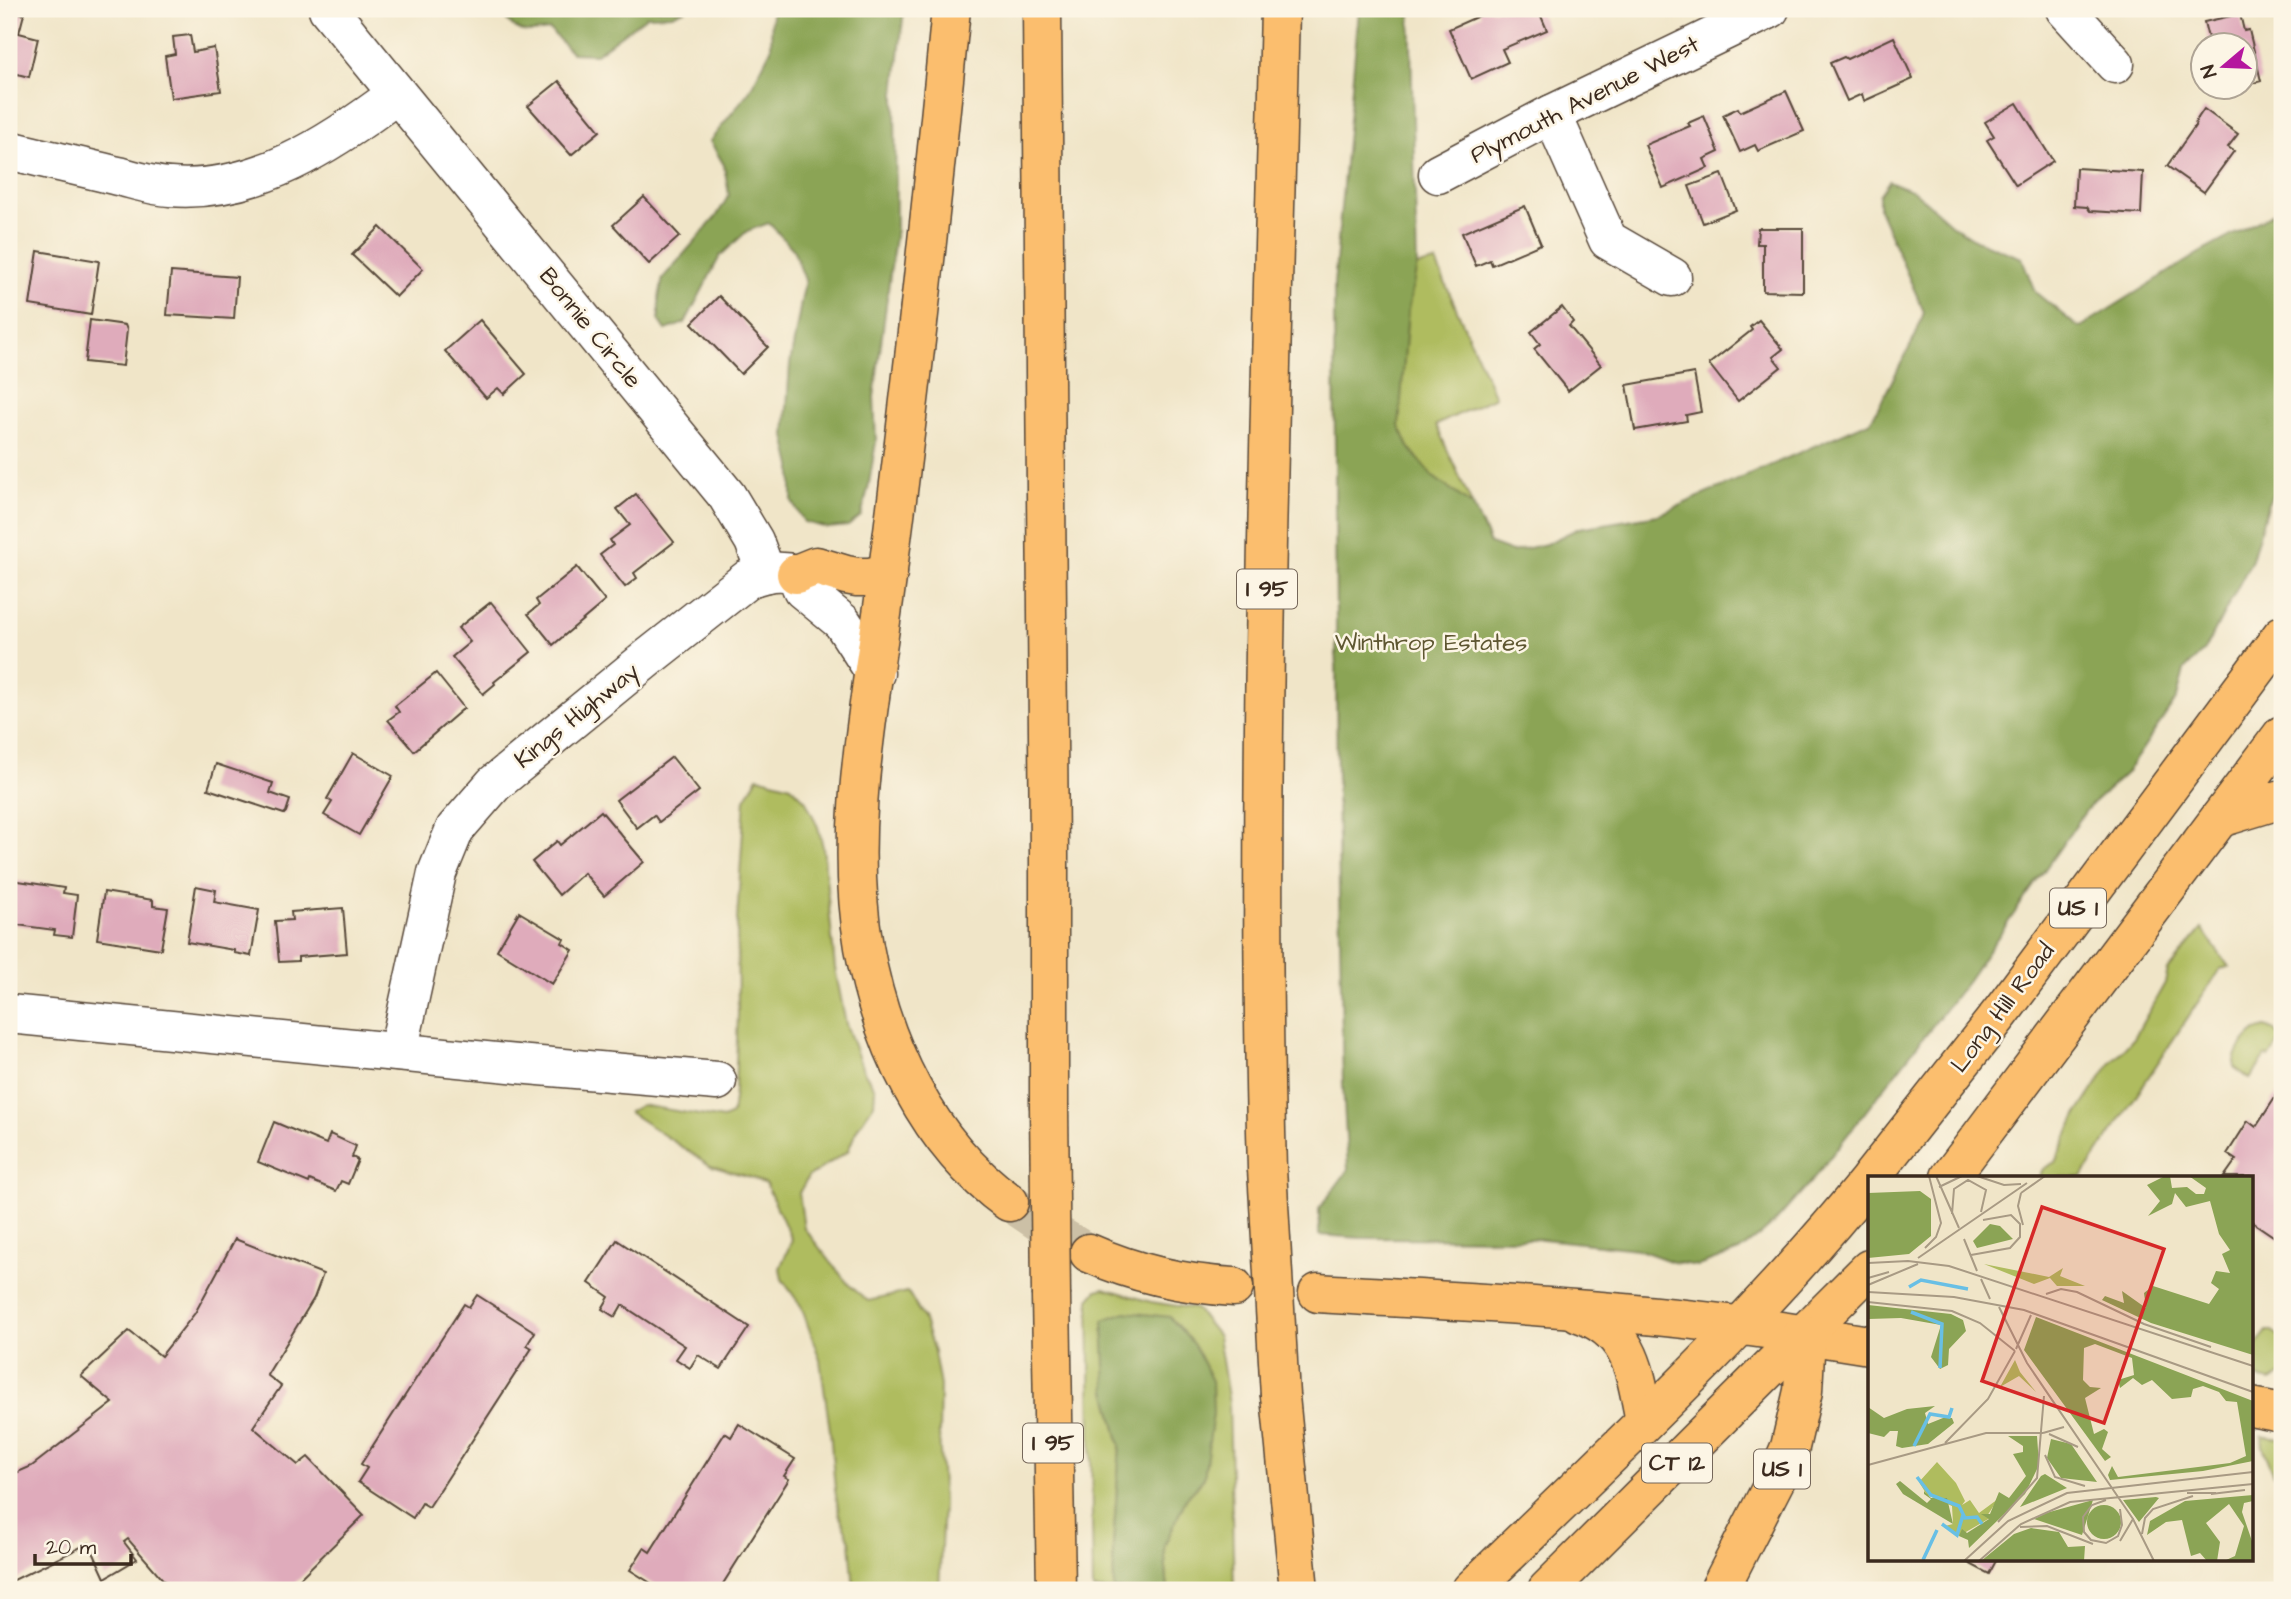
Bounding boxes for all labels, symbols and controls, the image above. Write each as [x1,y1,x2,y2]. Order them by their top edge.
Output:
street label: Plymouth Avenue West [1465,27,1706,173]
north arrow [2190,32,2260,102]
text: N [2195,61,2224,81]
street label: Bonnie Circle [531,260,649,396]
road number: I 95 [1237,569,1297,608]
park label: Winthrop Estates [1335,626,1527,660]
street label: Kings Highway [507,655,647,778]
road number: US 1 [2050,888,2106,928]
street label: Long Hill Road [1943,936,2064,1081]
inset map [1868,1176,2252,1560]
road number: I 95 [1023,1424,1083,1462]
road number: CT 12 [1642,1444,1712,1482]
road number: US 1 [1754,1450,1810,1488]
scale bar [35,1522,131,1566]
text: 20 m [46,1533,97,1562]

